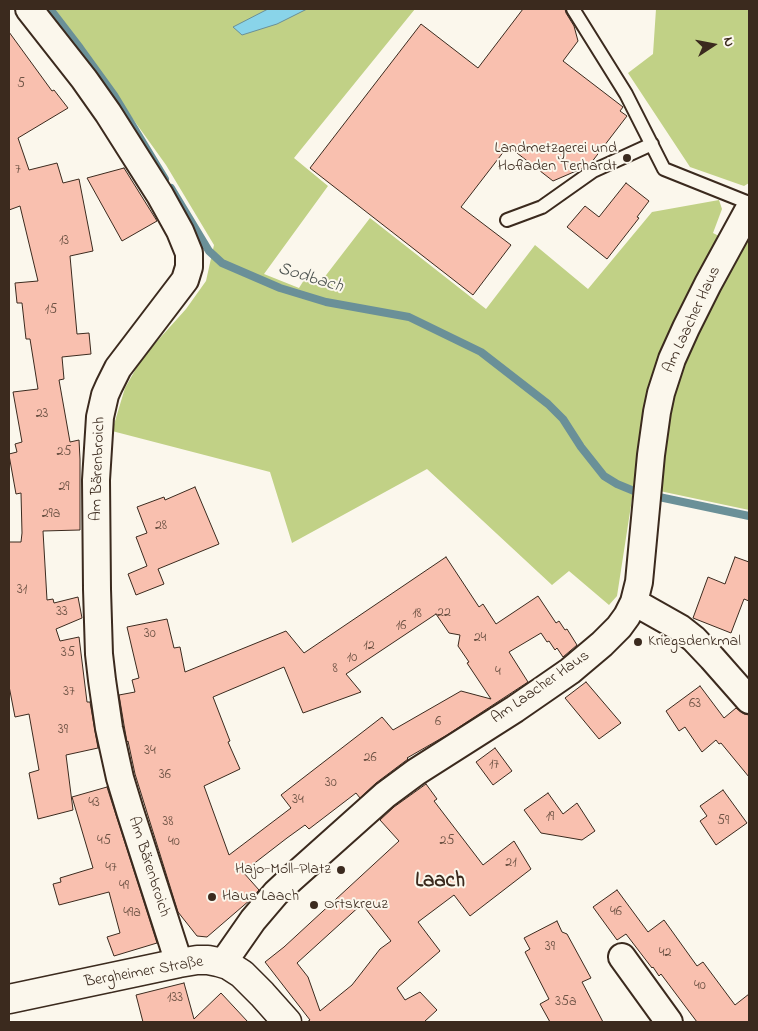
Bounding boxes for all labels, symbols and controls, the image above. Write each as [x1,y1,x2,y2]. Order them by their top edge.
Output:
north arrow [688,20,738,70]
text: N [717,35,739,49]
house number: 5 [17,77,25,93]
place label: Landmetzgerei und Hofladen Terhardt [495,139,617,177]
marker: Landmetzgerei und Hofladen Terhardt [621,152,633,164]
house number: 7 [15,163,21,179]
house number: 13 [59,234,69,250]
water label: Sodbach [275,259,345,299]
street label: Am Laacher Haus [660,264,726,376]
house number: 15 [45,303,57,319]
house number: 23 [36,407,48,423]
street label: Am Bärenbroich [88,416,110,522]
house number: 25 [57,445,71,461]
house number: 29 [58,480,70,496]
house number: 29a [42,507,60,523]
house number: 28 [155,519,167,535]
house number: 31 [17,583,27,599]
house number: 33 [56,605,68,621]
house number: 22 [437,606,451,622]
house number: 18 [412,607,422,623]
house number: 16 [396,619,406,635]
house number: 30 [144,627,156,643]
house number: 24 [474,631,486,647]
place label: Kriegsdenkmal [648,632,741,652]
marker: Kriegsdenkmal [632,636,644,648]
house number: 12 [363,639,375,655]
house number: 35 [61,646,75,662]
street label: Am Laacher Haus [488,647,594,729]
house number: 10 [347,651,357,667]
house number: 8 [332,662,338,678]
house number: 4 [495,665,501,681]
house number: 37 [63,685,75,701]
house number: 63 [689,697,701,713]
house number: 6 [435,715,441,731]
house number: 39 [58,723,68,739]
house number: 34 [144,744,156,760]
house number: 26 [363,751,377,767]
house number: 17 [489,758,499,774]
house number: 36 [159,768,171,784]
house number: 30 [325,776,337,792]
house number: 34 [292,793,304,809]
house number: 43 [88,796,100,812]
house number: 19 [546,810,554,826]
street label: Am Bärenbroich [123,814,173,920]
house number: 59 [717,814,729,830]
house number: 38 [162,815,174,831]
house number: 45 [97,834,111,850]
house number: 25 [440,834,454,850]
house number: 40 [168,835,180,851]
house number: 21 [505,856,517,872]
place label: Hajo-Moll-Platz [235,860,331,880]
house number: 47 [105,861,117,877]
marker: Hajo-Moll-Platz [335,864,347,876]
district label: Laach [415,870,465,896]
house number: 49 [119,879,129,895]
place label: Haus Laach [222,887,299,907]
marker: Haus Laach [206,891,218,903]
place label: Ortskreuz [324,895,388,915]
marker: Ortskreuz [308,899,320,911]
house number: 46 [610,905,622,921]
house number: 49a [123,906,141,922]
house number: 39 [545,940,555,956]
house number: 42 [659,946,671,962]
street label: Bergheimer Straße [83,953,205,993]
house number: 40 [694,979,706,995]
house number: 133 [167,991,183,1007]
house number: 35a [555,995,577,1011]

